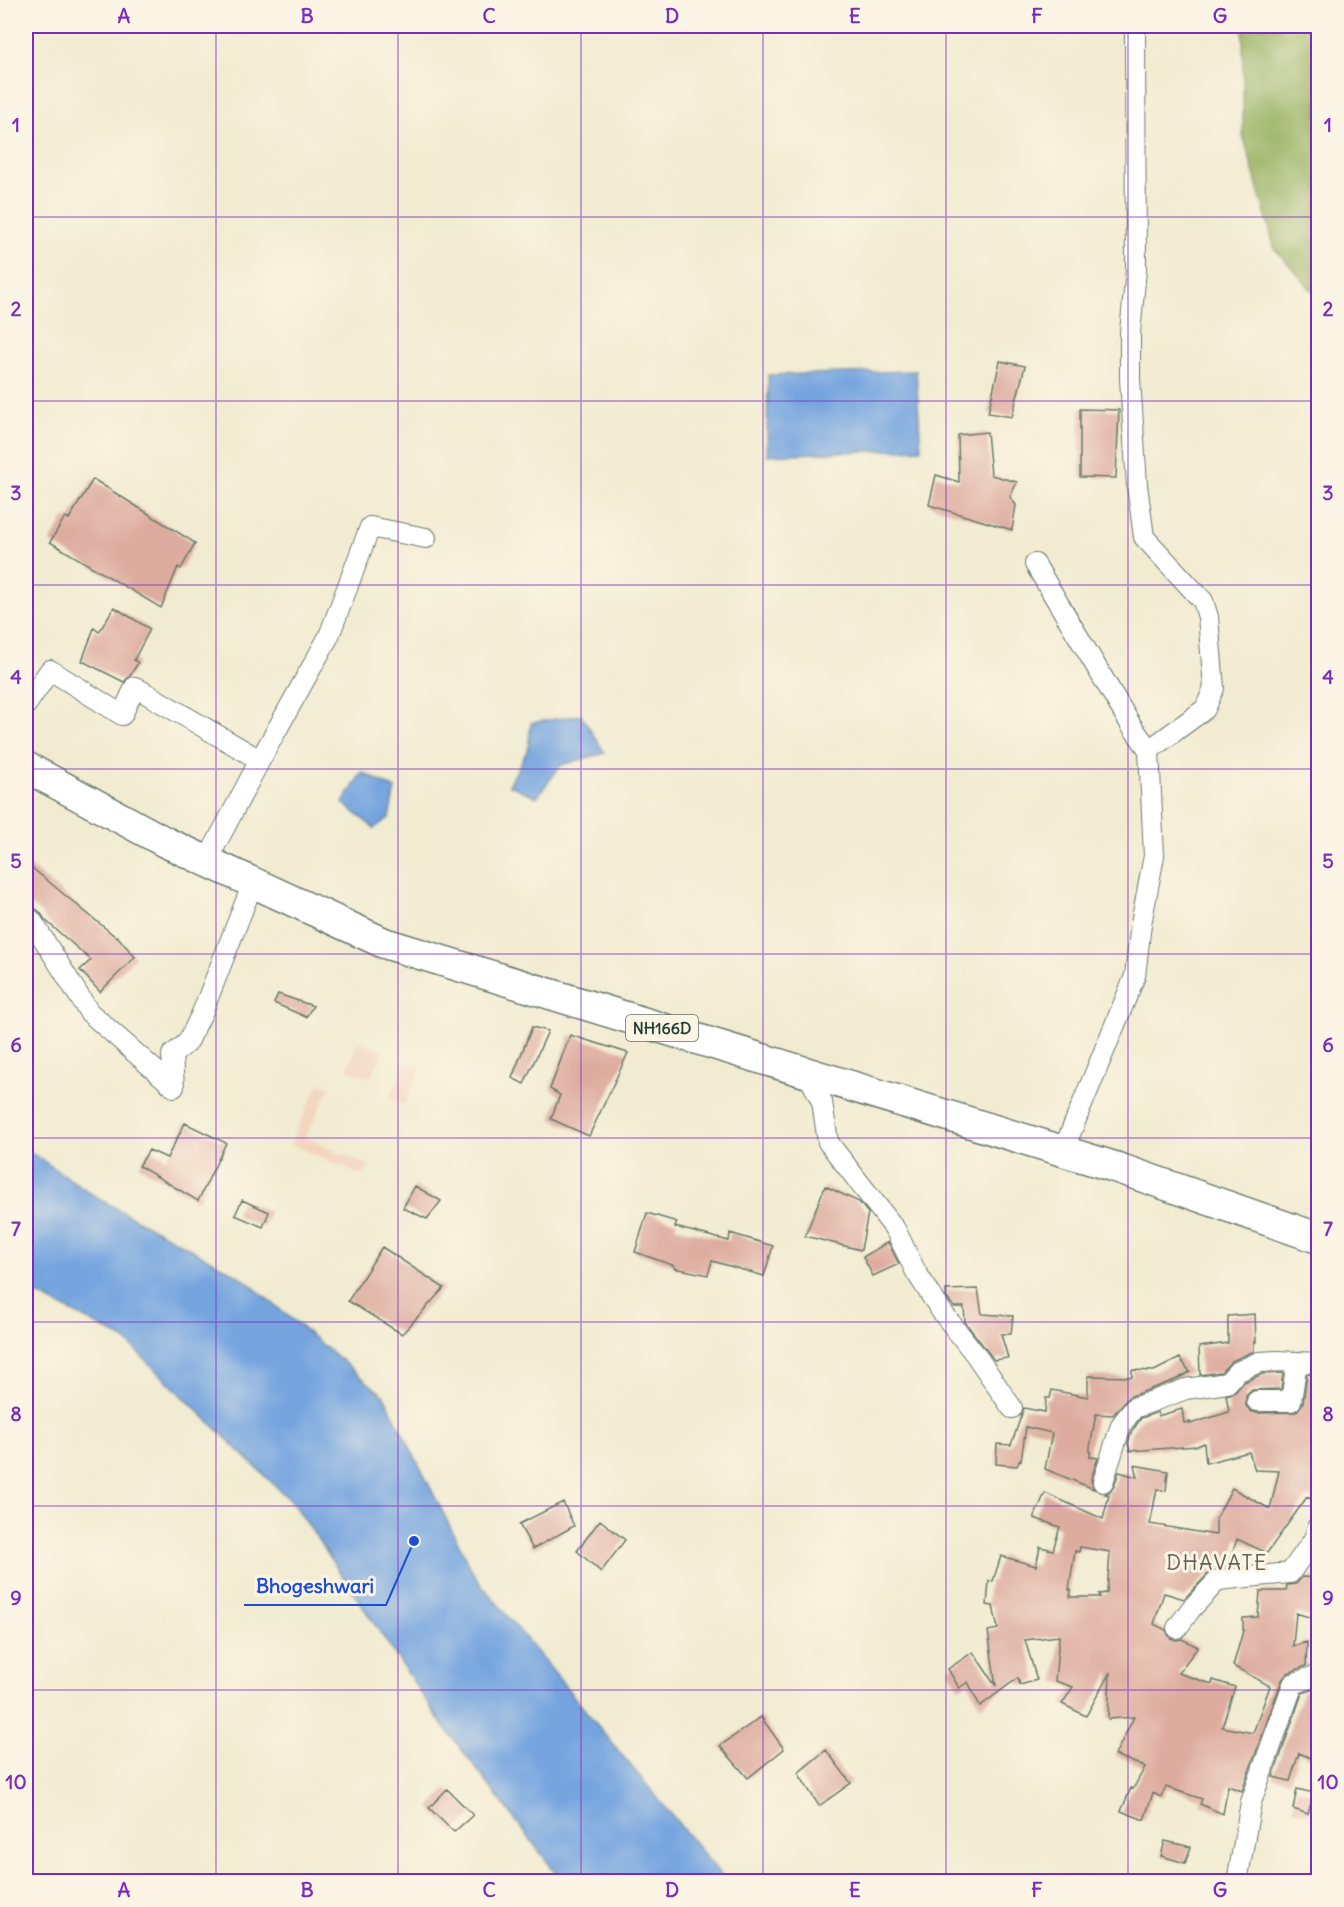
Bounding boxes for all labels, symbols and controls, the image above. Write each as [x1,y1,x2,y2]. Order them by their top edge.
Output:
text: A [118,3,131,28]
text: B [300,3,314,28]
text: C [482,3,496,28]
text: D [665,3,679,28]
text: E [849,3,861,28]
text: F [1031,3,1043,28]
text: G [1213,3,1227,28]
text: 1 [12,112,20,137]
text: 1 [1324,112,1332,137]
text: 2 [11,296,22,321]
text: 2 [1323,296,1334,321]
text: 3 [10,480,22,505]
text: 3 [1322,480,1334,505]
text: 4 [10,664,22,689]
text: 4 [1322,664,1334,689]
text: 5 [10,848,22,873]
text: 5 [1322,848,1334,873]
road number: NH166D [626,1015,698,1041]
text: 6 [10,1032,22,1057]
text: 6 [1322,1032,1334,1057]
text: 7 [11,1216,21,1241]
text: 7 [1323,1216,1333,1241]
text: 8 [10,1401,22,1426]
text: 8 [1322,1401,1334,1426]
district label: DHAVATE [1166,1549,1268,1576]
callout: Bhogeshwari [244,1567,386,1605]
text: Bhogeshwari [256,1573,374,1598]
text: 9 [10,1585,22,1610]
text: 9 [1322,1585,1334,1610]
text: 10 [5,1769,27,1794]
text: 10 [1317,1769,1339,1794]
text: A [118,1877,131,1902]
text: B [300,1877,314,1902]
text: C [482,1877,496,1902]
text: D [665,1877,679,1902]
text: E [849,1877,861,1902]
text: F [1031,1877,1043,1902]
text: G [1213,1877,1227,1902]

